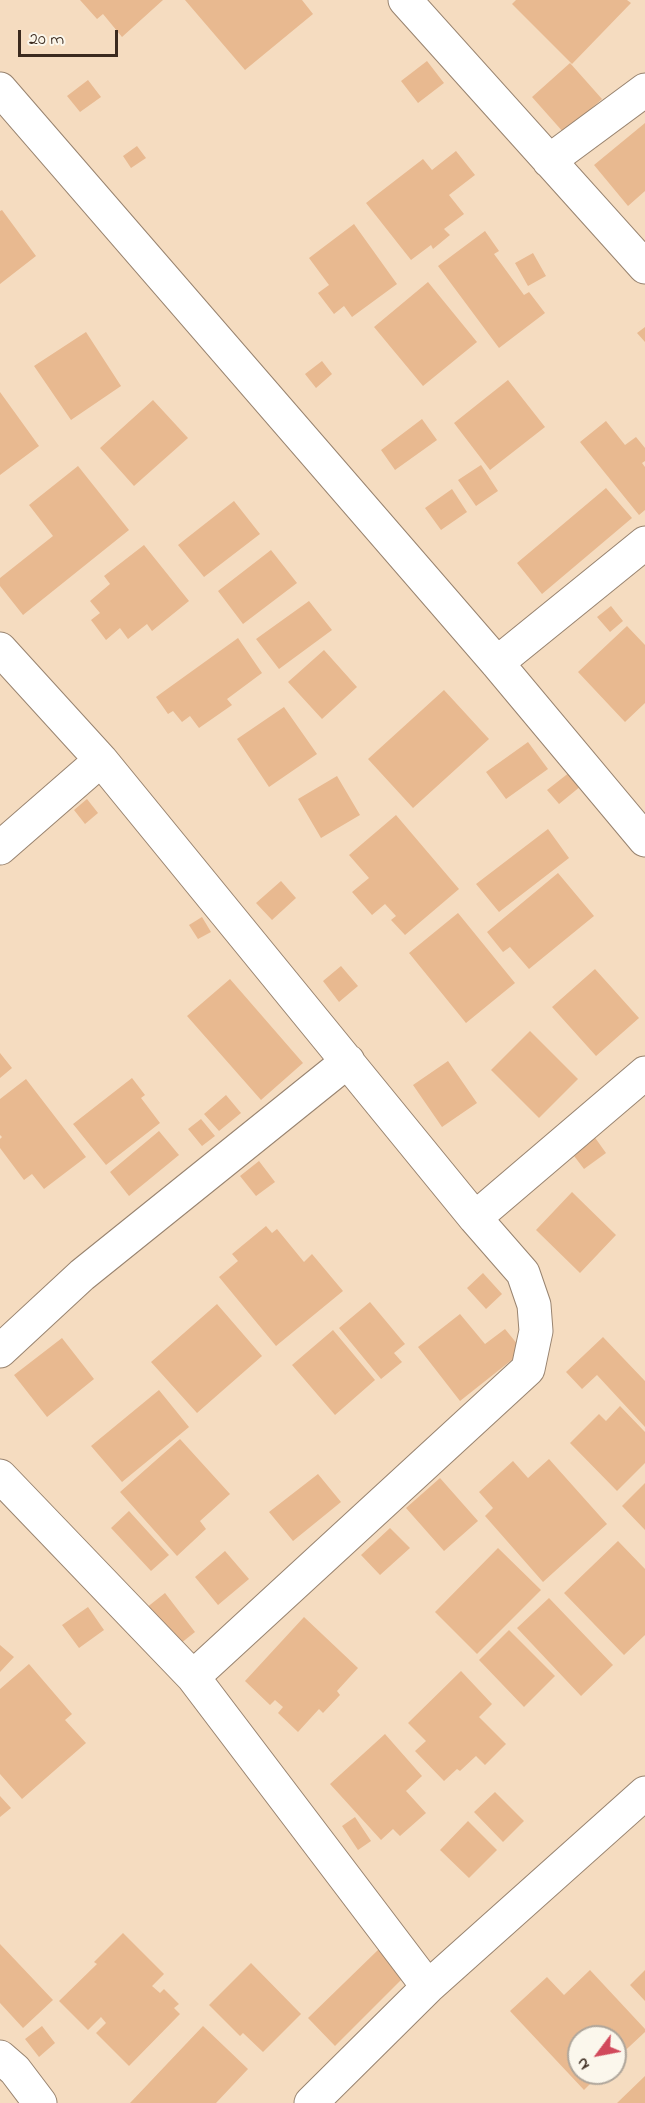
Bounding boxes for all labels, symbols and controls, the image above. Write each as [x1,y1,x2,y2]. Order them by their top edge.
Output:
scale bar [21,18,122,56]
text: 20 m [29,27,64,53]
north arrow [567,2025,627,2085]
text: N [570,2053,596,2074]

